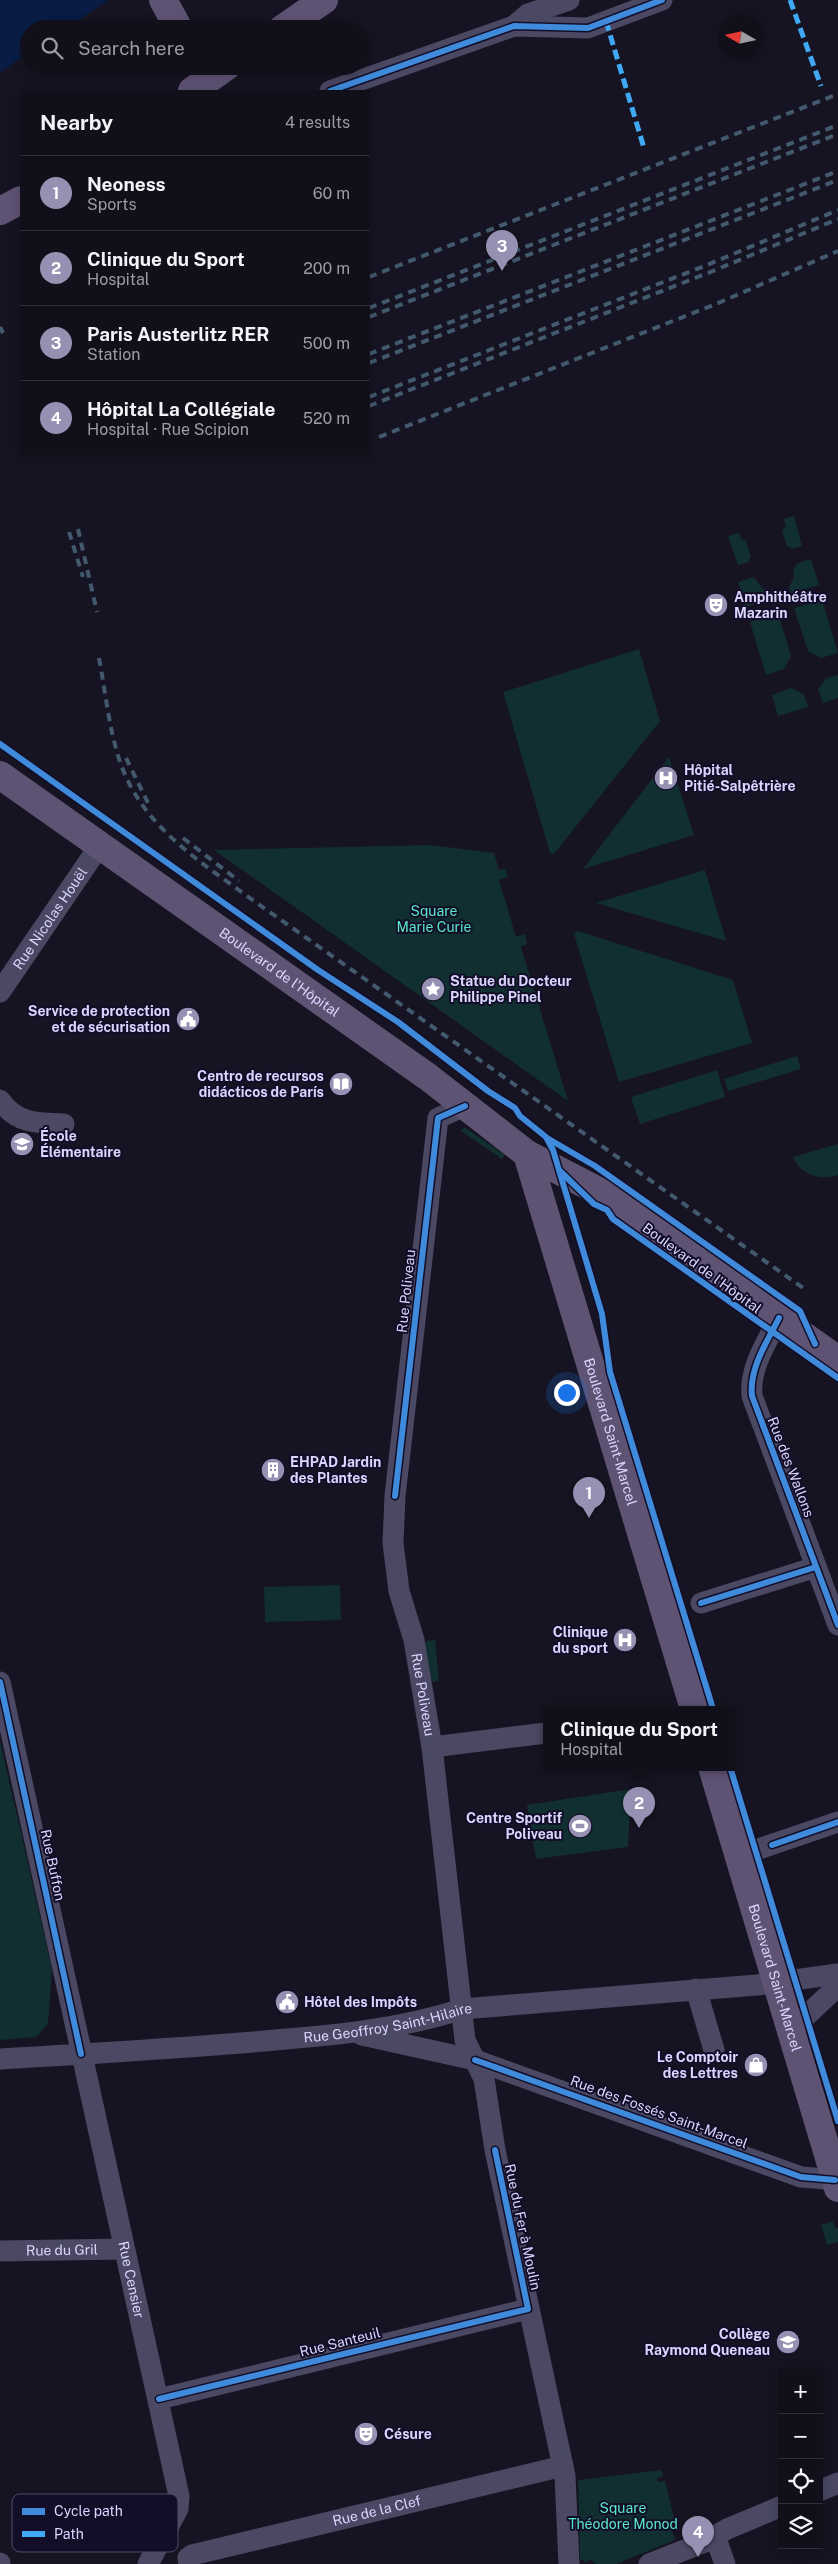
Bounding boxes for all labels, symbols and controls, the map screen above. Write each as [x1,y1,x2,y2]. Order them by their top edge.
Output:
north arrow [718,15,763,60]
search box [20,20,370,75]
icon: search [38,34,66,62]
text: Search here [78,37,185,59]
text: Nearby [40,110,113,135]
text: 4 results [285,113,350,132]
text: Neoness [87,173,166,195]
text: 1 [53,184,59,203]
text: 60 m [313,184,350,203]
text: Sports [87,195,137,214]
pin: 3 [486,230,518,271]
text: Clinique du Sport [87,248,245,270]
text: 2 [51,259,61,278]
text: 200 m [303,259,350,278]
text: Hospital [87,270,150,289]
text: Paris Austerlitz RER [87,323,270,345]
text: 3 [51,334,61,353]
text: 500 m [303,334,350,353]
text: Station [87,345,141,364]
text: Hôpital La Collégiale [87,398,275,420]
text: 4 [51,409,61,428]
text: 520 m [303,409,350,428]
text: Hospital · Rue Scipion [87,420,249,439]
place label: Amphithéâtre Mazarin [734,589,827,621]
theatre icon: Amphithéâtre Mazarin [703,592,729,618]
place label: Hôpital Pitié-Salpêtrière [684,762,796,794]
hospital icon: Hôpital Pitié-Salpêtrière [653,765,679,791]
street label: Rue Nicolas Houël [10,865,90,972]
park label: Square Marie Curie [396,903,472,935]
street label: Boulevard de l'Hôpital [216,924,343,1020]
place label: Statue du Docteur Philippe Pinel [450,973,572,1005]
place icon: Statue du Docteur Philippe Pinel [420,976,446,1002]
place label: Service de protection et de sécurisation [28,1003,170,1035]
public building icon: Service de protection et de sécurisation [175,1006,201,1032]
place label: Centro de recursos didácticos de París [197,1068,324,1100]
library icon: Centro de recursos didácticos de París [328,1071,354,1097]
place label: École Élémentaire [40,1127,121,1160]
school or university icon: École Élémentaire [9,1131,35,1157]
street label: Boulevard de l'Hôpital [639,1219,765,1317]
street label: Rue Poliveau [394,1249,418,1333]
street label: Boulevard Saint-Marcel [581,1356,640,1507]
your location [554,1380,580,1406]
street label: Rue des Wallons [764,1415,818,1519]
place label: EHPAD Jardin des Plantes [290,1454,381,1486]
building icon: EHPAD Jardin des Plantes [260,1457,286,1483]
pin: 1 [573,1477,605,1518]
place label: Clinique du sport [553,1624,608,1656]
hospital icon: Clinique du sport [612,1627,638,1653]
street label: Rue Poliveau [408,1652,438,1737]
popup [543,1706,735,1771]
text: Clinique du Sport [560,1718,718,1740]
text: Hospital [560,1740,623,1759]
pin: 2 [623,1787,655,1828]
place label: Centre Sportif Poliveau [466,1810,562,1842]
sports icon: Centre Sportif Poliveau [567,1813,593,1839]
street label: Rue Buffon [38,1828,68,1902]
street label: Boulevard Saint-Marcel [745,1902,805,2053]
public building icon: Hôtel des Impôts [274,1989,300,2015]
place label: Hôtel des Impôts [304,1994,417,2010]
street label: Rue Geoffroy Saint-Hilaire [303,2000,473,2046]
place label: Le Comptoir des Lettres [657,2049,738,2081]
shop icon: Le Comptoir des Lettres [743,2052,769,2078]
street label: Rue des Fossés Saint-Marcel [568,2072,750,2152]
street label: Rue du Fer à Moulin [502,2162,544,2292]
street label: Rue Censier [115,2240,148,2320]
street label: Rue du Gril [26,2241,98,2259]
street label: Rue Santeuil [298,2324,382,2360]
place label: Collège Raymond Queneau [644,2326,770,2358]
school or university icon: Collège Raymond Queneau [775,2329,801,2355]
map controls [778,2369,823,2549]
button: + [778,2369,823,2414]
button: − [778,2414,823,2459]
theatre icon: Césure [353,2421,379,2447]
place label: Césure [384,2426,432,2442]
button: locate [778,2459,823,2504]
street label: Rue de la Clef [331,2492,423,2529]
legend [12,2494,178,2552]
park label: Square Théodore Monod [568,2500,678,2532]
text: Cycle path [54,2503,123,2519]
button: layers [778,2504,823,2549]
pin: 4 [682,2516,714,2557]
text: Path [54,2526,84,2542]

